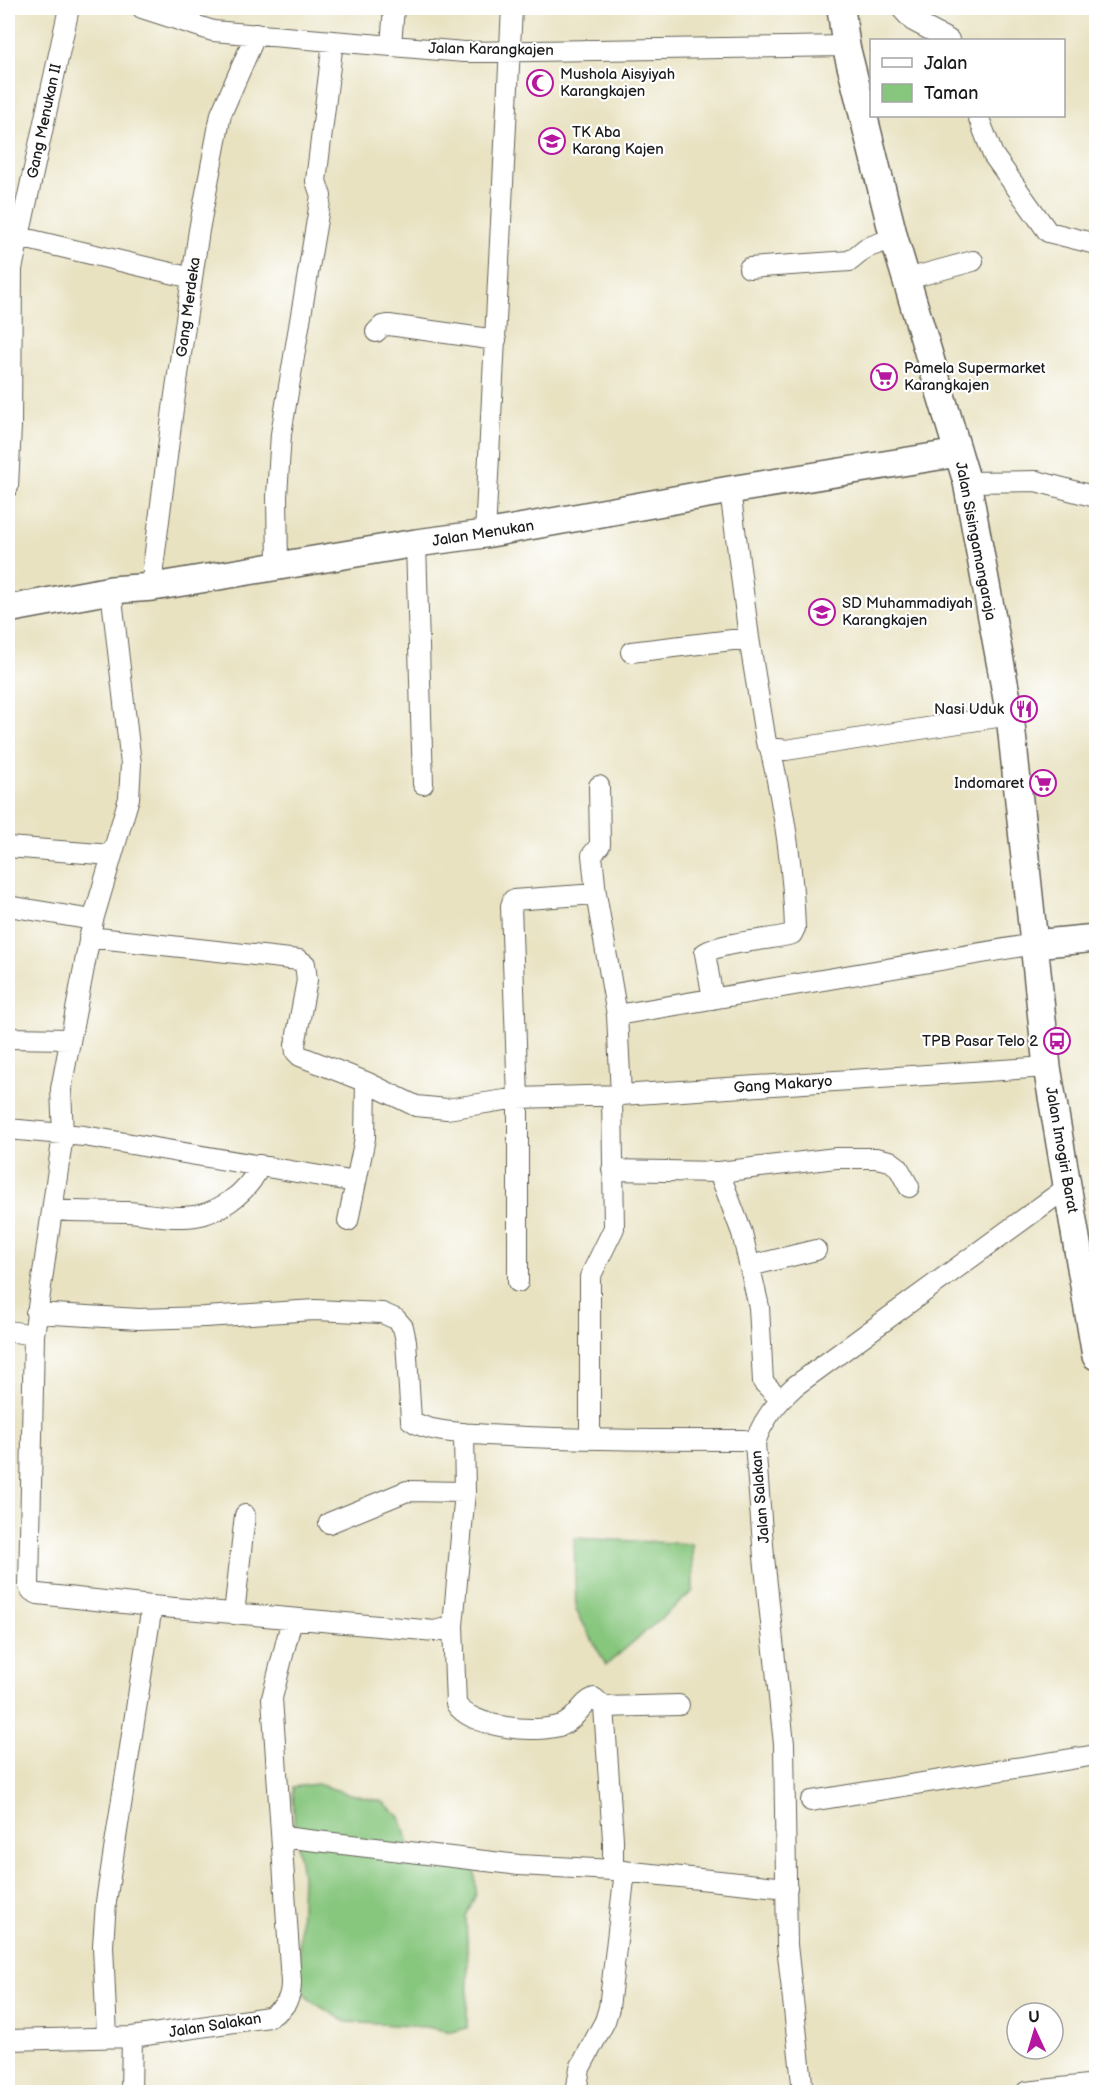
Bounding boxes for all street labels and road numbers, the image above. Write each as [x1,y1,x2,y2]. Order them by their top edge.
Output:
street label: Jalan Karangkajen [428,39,554,60]
street label: Gang Menukan II [23,62,66,180]
street label: Gang Merdeka [172,256,205,358]
street label: Jalan Sisingamangaraja [951,460,1000,622]
street label: Jalan Menukan [431,516,535,551]
street label: Gang Makaryo [733,1072,833,1097]
street label: Jalan Imogiri Barat [1041,1085,1082,1215]
street label: Jalan Salakan [747,1450,774,1544]
street label: Jalan Salakan [168,2009,263,2042]

